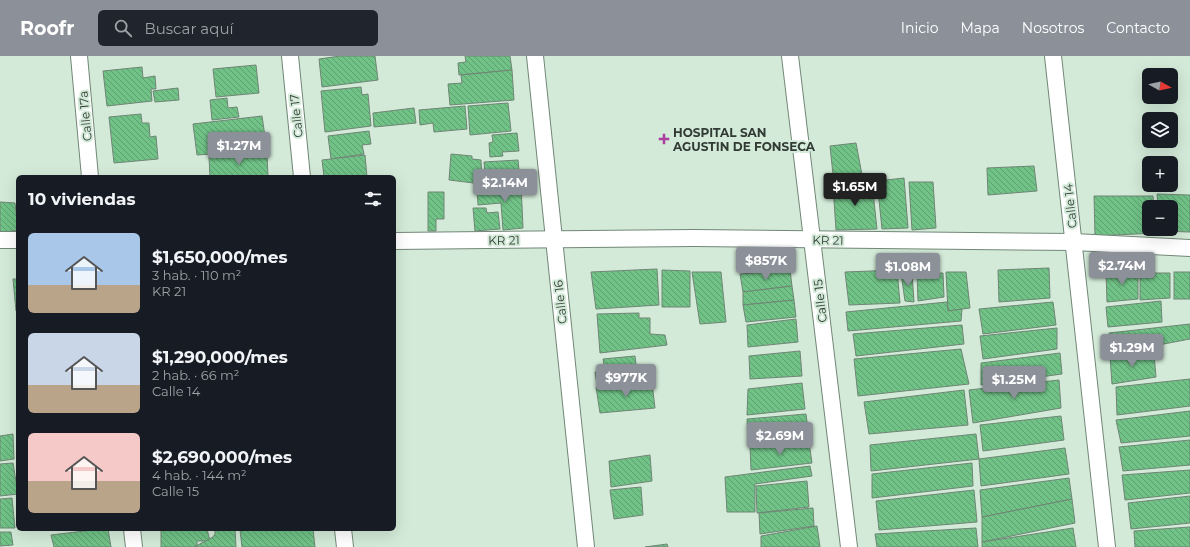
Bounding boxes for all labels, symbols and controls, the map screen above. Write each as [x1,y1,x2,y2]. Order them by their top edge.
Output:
search box [98,10,378,46]
text: Roofr [20,17,74,40]
icon: search [112,17,134,39]
text: Buscar aquí [144,19,234,38]
text: Inicio [901,19,938,37]
text: Mapa [960,19,1000,37]
text: Nosotros [1022,19,1084,37]
text: Contacto [1106,19,1170,37]
north arrow [1142,68,1178,104]
map controls [1142,68,1178,236]
street label: Calle 17a [75,90,95,142]
street label: Calle 17 [286,93,306,139]
button: layers [1142,112,1178,148]
place label: HOSPITAL SAN AGUSTIN DE FONSECA [672,125,816,154]
pin: $1.27M [206,132,272,166]
marker: HOSPITAL SAN AGUSTIN DE FONSECA [658,133,670,145]
text: $1.27M [217,137,261,153]
button: + [1142,156,1178,192]
pin: $2.14M [472,169,538,203]
pin: $1.65M [822,173,888,207]
text: $2.14M [482,174,528,190]
text: $1.65M [833,178,877,194]
street label: Calle 14 [1060,183,1080,229]
icon: filters [362,188,384,210]
text: 10 viviendas [28,189,135,209]
button: − [1142,200,1178,236]
street label: KR 21 [488,232,520,248]
street label: KR 21 [812,232,844,248]
text: $1,650,000/mes [152,247,288,267]
pin: $857K [738,247,794,281]
icon: home [60,249,108,297]
text: $857K [745,252,787,268]
pin: $2.74M [1089,252,1155,286]
pin: $1.08M [875,253,941,287]
text: $2.74M [1098,257,1146,273]
text: $1.08M [885,258,931,274]
text: 3 hab. · 110 m² [152,267,241,283]
street label: Calle 15 [810,278,830,323]
street label: Calle 16 [550,279,570,325]
text: KR 21 [152,283,186,299]
pin: $1.29M [1099,334,1165,368]
text: $1.29M [1109,339,1155,355]
text: $1,290,000/mes [152,347,288,367]
icon: home [60,349,108,397]
pin: $977K [598,364,654,398]
pin: $1.25M [981,366,1047,400]
text: 2 hab. · 66 m² [152,367,239,383]
text: $977K [605,369,647,385]
text: $1.25M [992,371,1036,387]
text: Calle 14 [152,383,200,399]
pin: $2.69M [747,422,813,456]
text: $2.69M [756,427,804,443]
text: $2,690,000/mes [152,447,292,467]
icon: home [60,449,108,497]
text: 4 hab. · 144 m² [152,467,247,483]
text: Calle 15 [152,483,199,499]

